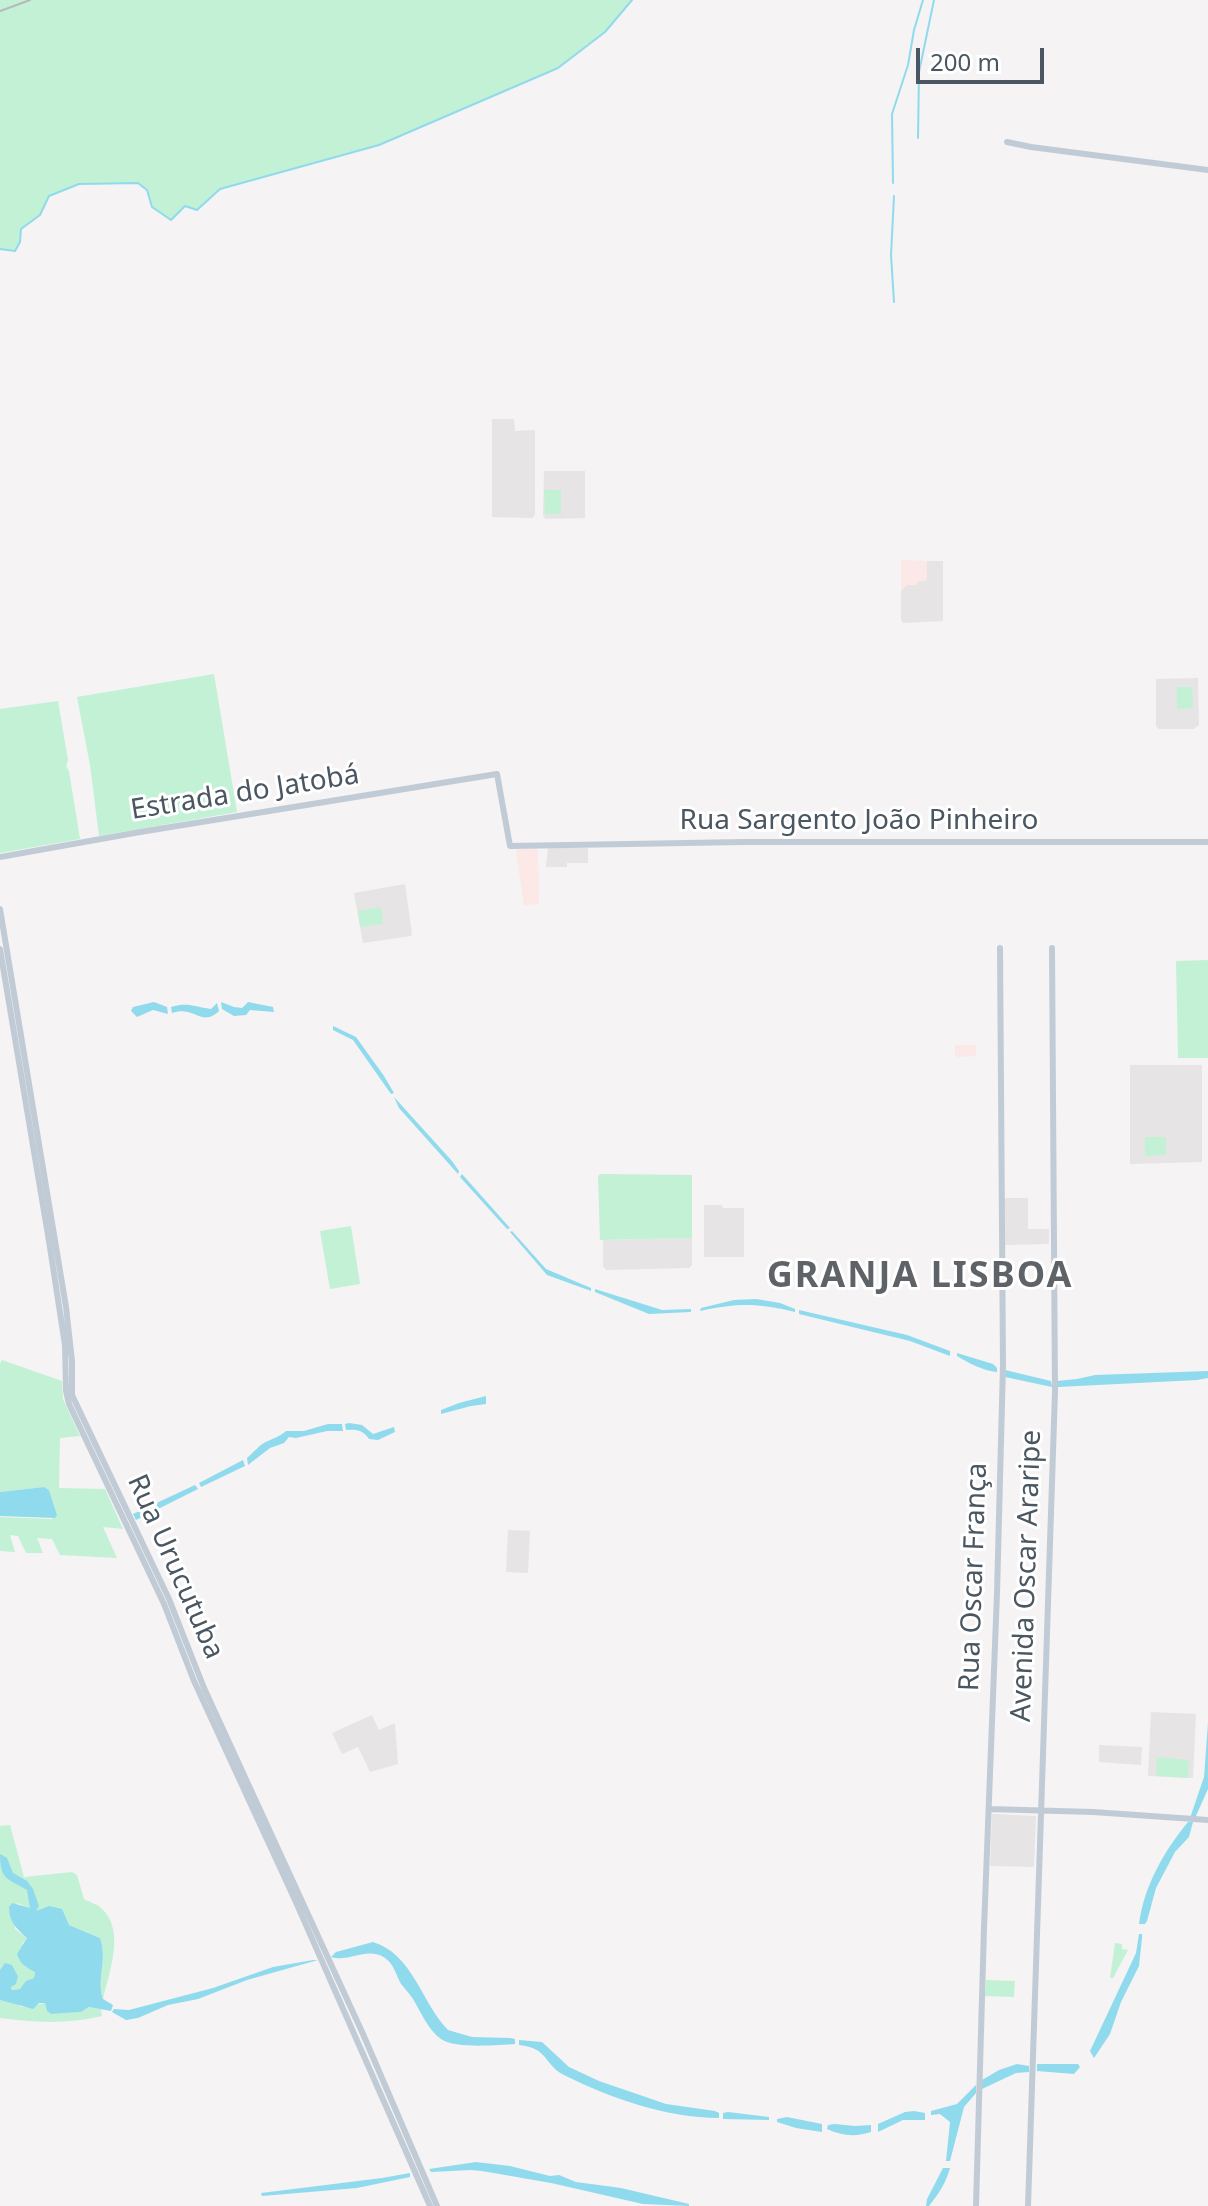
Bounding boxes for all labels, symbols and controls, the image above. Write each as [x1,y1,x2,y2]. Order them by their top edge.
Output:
scale bar [920,32,1048,82]
text: 200 m [930,45,1000,78]
street label: Estrada do Jatobá [128,758,362,828]
street label: Rua Sargento João Pinheiro [680,804,1038,838]
district label: GRANJA LISBOA [767,1255,1073,1299]
street label: Avenida Oscar Araripe [1005,1429,1049,1723]
street label: Rua Oscar França [953,1462,995,1692]
street label: Rua Urucutuba [119,1470,231,1664]

